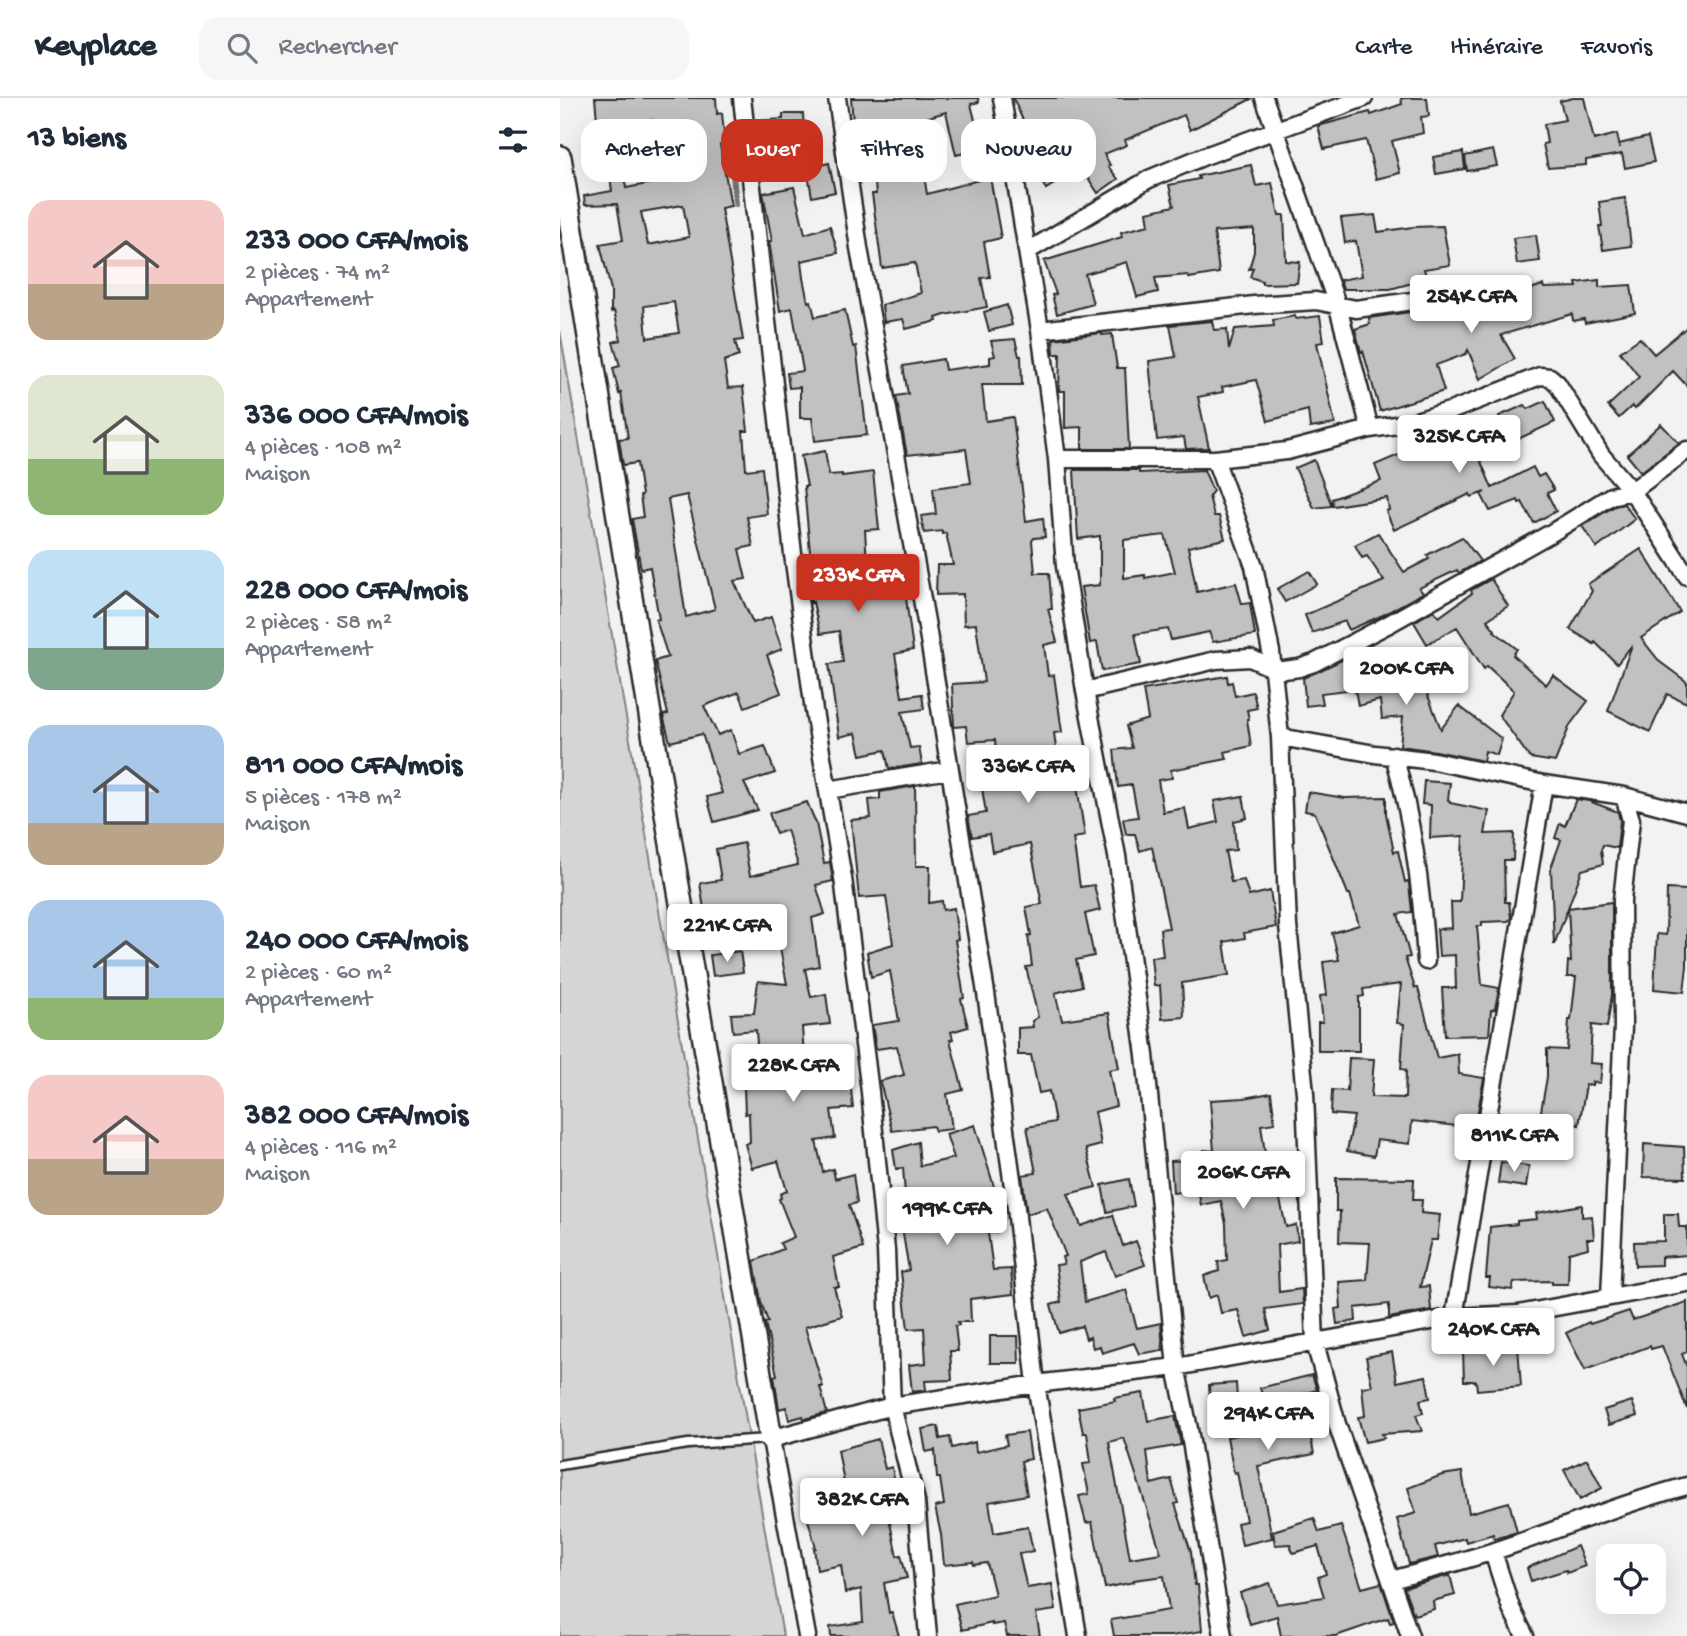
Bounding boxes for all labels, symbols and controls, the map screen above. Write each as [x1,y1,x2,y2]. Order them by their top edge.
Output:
search box [199,17,689,80]
text: Keyplace [35,29,157,67]
icon: search [223,29,261,67]
text: Rechercher [279,33,396,64]
text: Carte [1355,34,1412,63]
text: Itinéraire [1450,34,1543,63]
text: Favoris [1581,34,1652,63]
chip: Acheter [581,119,707,182]
chip: Louer [721,119,823,182]
chip: Filtres [837,119,947,182]
chip: Nouveau [961,119,1096,182]
icon: filters [494,121,532,159]
text: 13 biens [28,123,126,158]
text: 233 000 CFA/mois [245,225,467,260]
icon: home [84,228,168,312]
text: 2 pièces · 74 m² [245,260,390,287]
pin: 254K CFA [1399,275,1543,335]
text: 254K CFA [1426,284,1516,311]
text: Appartement [245,287,372,314]
text: 336 000 CFA/mois [245,400,468,435]
icon: home [84,403,168,487]
pin: 325K CFA [1387,416,1531,475]
text: 325K CFA [1413,424,1505,451]
text: 4 pièces · 108 m² [245,435,402,462]
text: Maison [245,462,310,489]
pin: 233K CFA [786,554,930,614]
text: 233K CFA [812,563,904,590]
text: 228 000 CFA/mois [245,575,467,610]
icon: home [84,578,168,662]
text: 2 pièces · 58 m² [245,610,392,637]
text: Appartement [245,637,372,664]
pin: 200K CFA [1334,648,1478,707]
text: 200K CFA [1359,656,1453,683]
pin: 336K CFA [956,746,1100,805]
text: 811 000 CFA/mois [245,750,462,785]
icon: home [84,753,168,837]
text: 336K CFA [982,754,1074,781]
text: 5 pièces · 178 m² [245,785,402,812]
text: Maison [245,812,310,839]
pin: 221K CFA [655,904,799,964]
text: 221K CFA [683,913,771,940]
text: 240 000 CFA/mois [245,925,467,960]
icon: home [84,928,168,1012]
text: 2 pièces · 60 m² [245,960,392,987]
text: Appartement [245,987,372,1014]
pin: 228K CFA [721,1044,865,1104]
text: 228K CFA [747,1053,839,1080]
text: 382 000 CFA/mois [245,1100,468,1135]
icon: home [84,1103,168,1187]
pin: 811K CFA [1442,1114,1586,1174]
text: 811K CFA [1470,1123,1558,1150]
text: 4 pièces · 116 m² [245,1135,397,1162]
pin: 206K CFA [1171,1152,1315,1211]
text: 206K CFA [1197,1160,1289,1187]
text: Maison [245,1162,310,1189]
pin: 199K CFA [875,1188,1019,1247]
text: 199K CFA [903,1196,991,1223]
pin: 240K CFA [1421,1308,1565,1368]
text: 240K CFA [1447,1317,1539,1344]
pin: 294K CFA [1196,1392,1340,1452]
text: 294K CFA [1223,1401,1313,1428]
pin: 382K CFA [790,1478,934,1538]
text: 382K CFA [816,1487,908,1514]
map controls [1596,1544,1666,1614]
button: locate [1596,1544,1666,1614]

